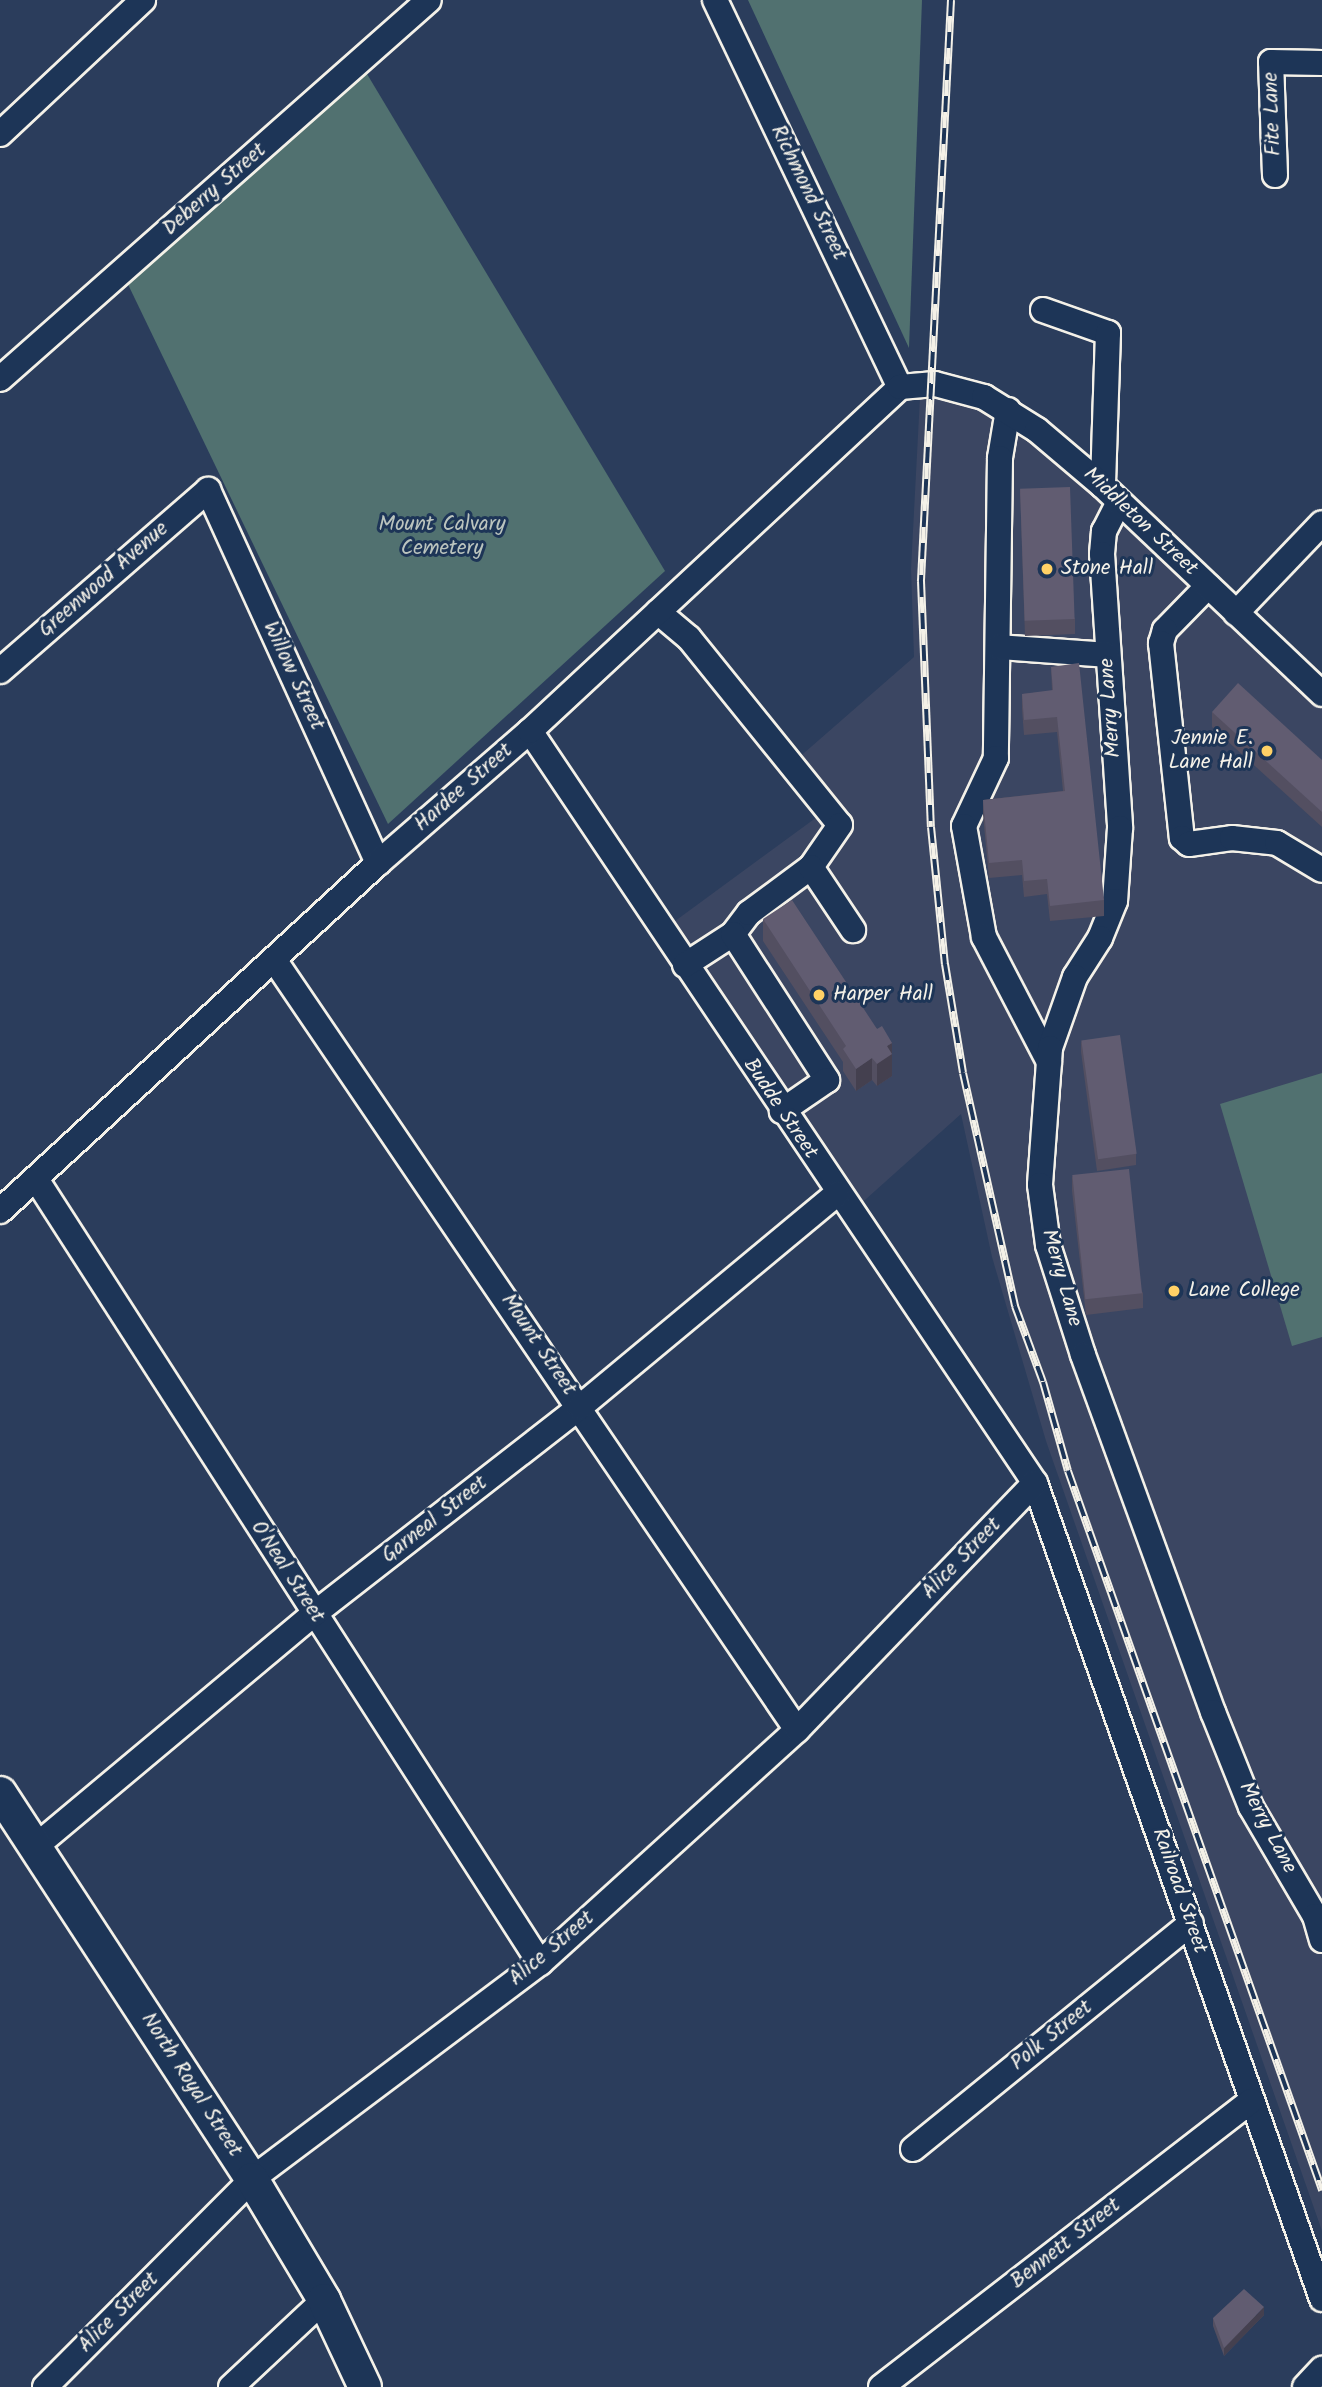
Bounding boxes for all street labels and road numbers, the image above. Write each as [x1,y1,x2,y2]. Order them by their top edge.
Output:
street label: Fite Lane [1259,72,1287,156]
street label: Richmond Street [764,121,852,265]
street label: Deberry Street [158,138,272,242]
street label: Middleton Street [1077,462,1203,582]
street label: Greenwood Avenue [34,517,174,643]
street label: Willow Street [257,618,329,734]
street label: Merry Lane [1095,657,1127,759]
street label: Hardee Street [410,738,518,838]
street label: Budde Street [737,1054,823,1164]
street label: Merry Lane [1035,1226,1087,1330]
street label: Mount Street [495,1289,581,1401]
street label: Garneal Street [377,1471,493,1569]
street label: Alice Street [917,1513,1007,1605]
street label: O'Neal Street [245,1516,329,1628]
street label: Merry Lane [1232,1778,1302,1878]
street label: Railroad Street [1146,1825,1212,1957]
street label: Alice Street [504,1906,600,1992]
street label: Polk Street [1006,1996,1098,2076]
street label: North Royal Street [135,2008,247,2162]
street label: Bennett Street [1006,2193,1126,2295]
street label: Alice Street [74,2268,164,2358]

